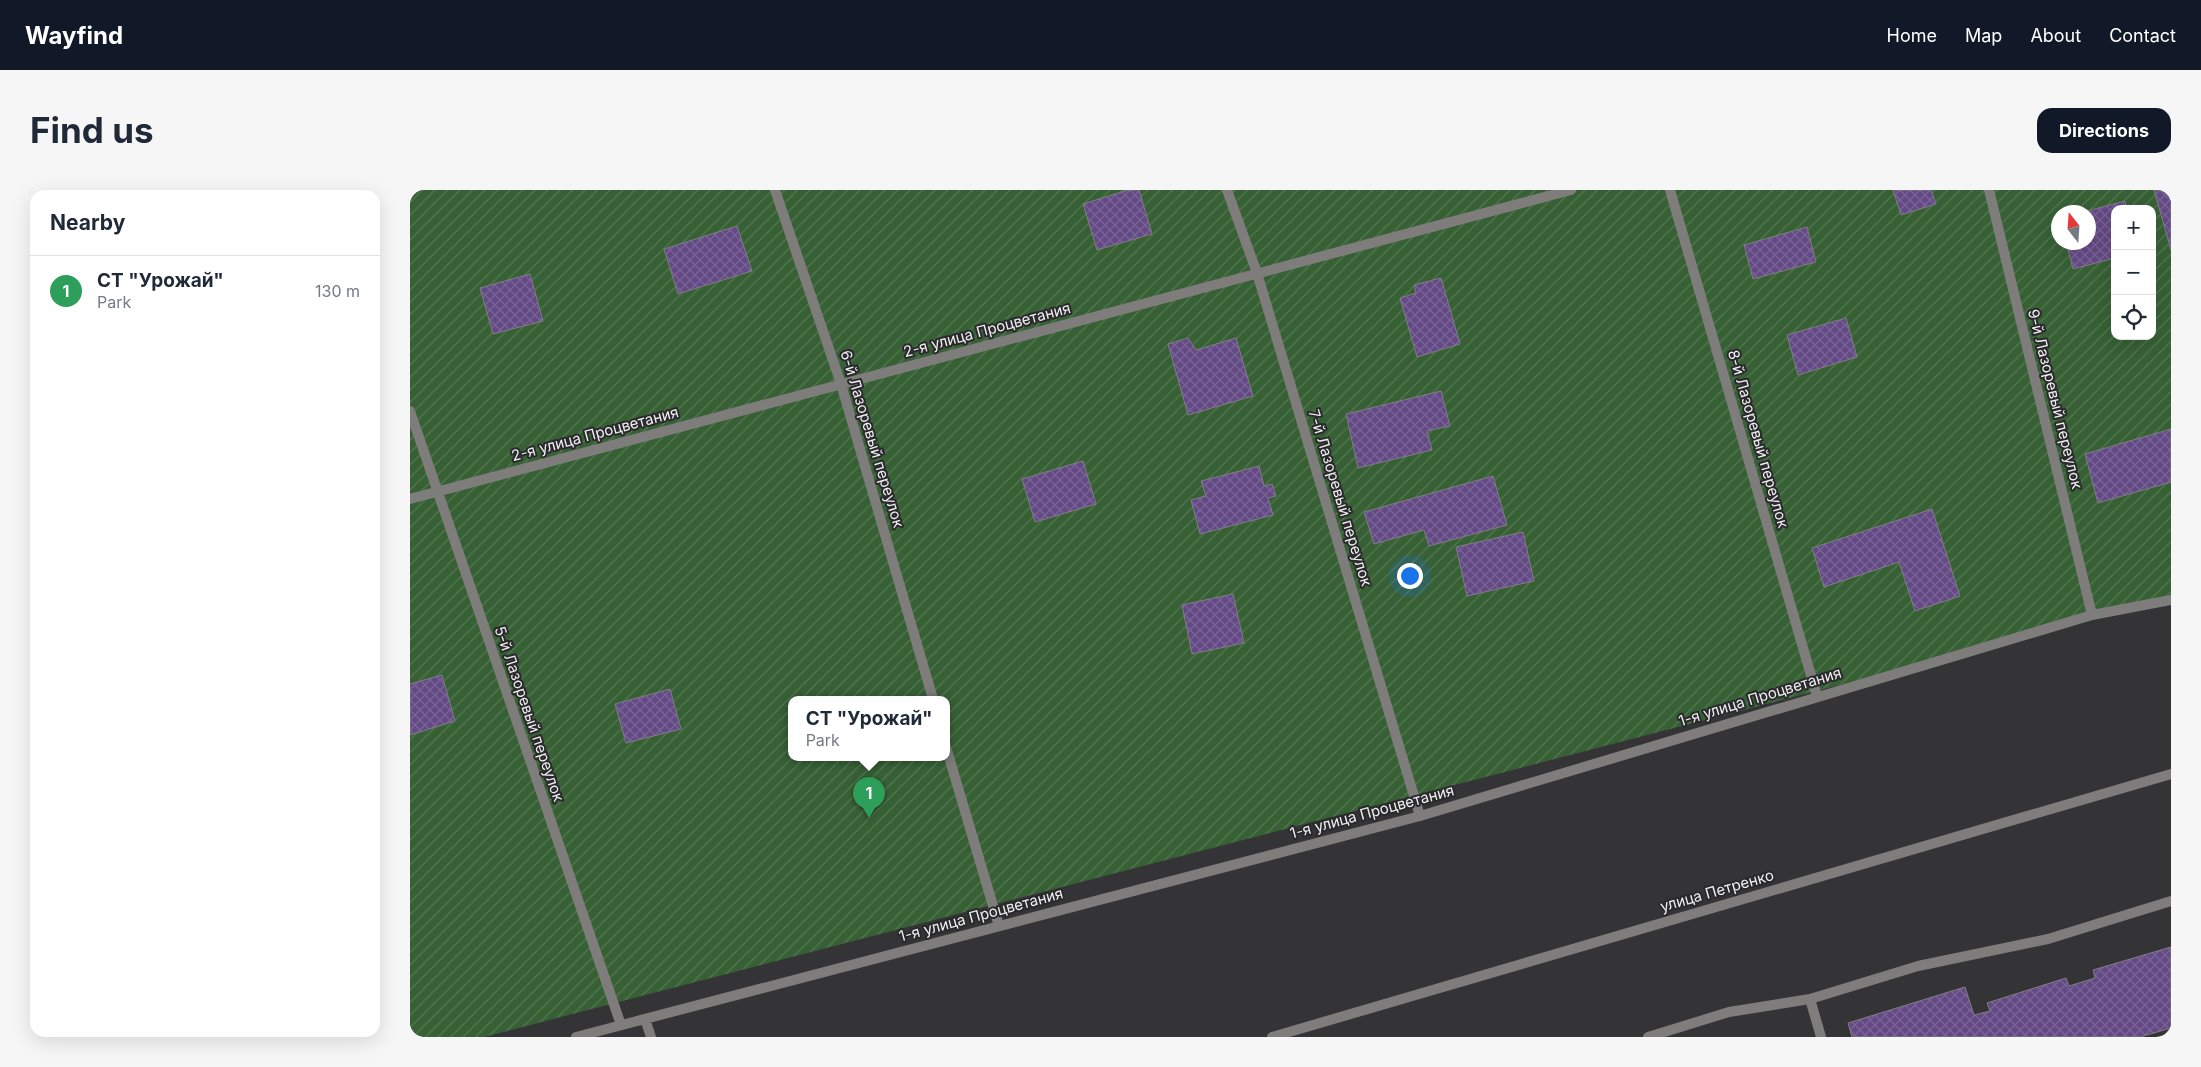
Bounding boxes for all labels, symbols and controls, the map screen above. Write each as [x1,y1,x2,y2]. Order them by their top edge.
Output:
text: Wayfind [25,21,123,50]
text: Home [1887,25,1937,46]
text: Map [1965,25,2002,46]
text: About [2030,25,2081,46]
text: Contact [2109,25,2176,46]
button: Directions [2037,108,2171,153]
text: Find us [30,109,154,151]
north arrow [2051,205,2096,250]
map controls [2111,205,2156,340]
button: + [2111,205,2156,250]
text: Nearby [50,210,125,235]
button: − [2111,250,2156,295]
text: СТ "Урожай" [97,269,224,292]
text: 1 [63,281,69,301]
text: 130 m [315,281,360,301]
text: Park [97,292,131,312]
button: locate [2111,295,2156,340]
street label: 2-я улица Процветания [901,298,1073,361]
street label: 9-й Лазоревый переулок [2024,307,2087,491]
street label: 6-й Лазоревый переулок [836,348,909,530]
street label: 8-й Лазоревый переулок [1724,348,1793,530]
street label: 2-я улица Процветания [509,402,681,465]
street label: 7-й Лазоревый переулок [1305,407,1376,588]
your location [1397,563,1423,589]
street label: 5-й Лазоревый переулок [490,624,568,804]
street label: 1-я улица Процветания [1676,663,1844,730]
popup [788,696,950,761]
text: СТ "Урожай" [806,707,932,730]
text: Park [806,730,840,750]
pin: 1 [853,777,885,818]
street label: 1-я улица Процветания [1288,780,1456,843]
street label: улица Петренко [1658,865,1776,916]
street label: 1-я улица Процветания [897,883,1065,946]

